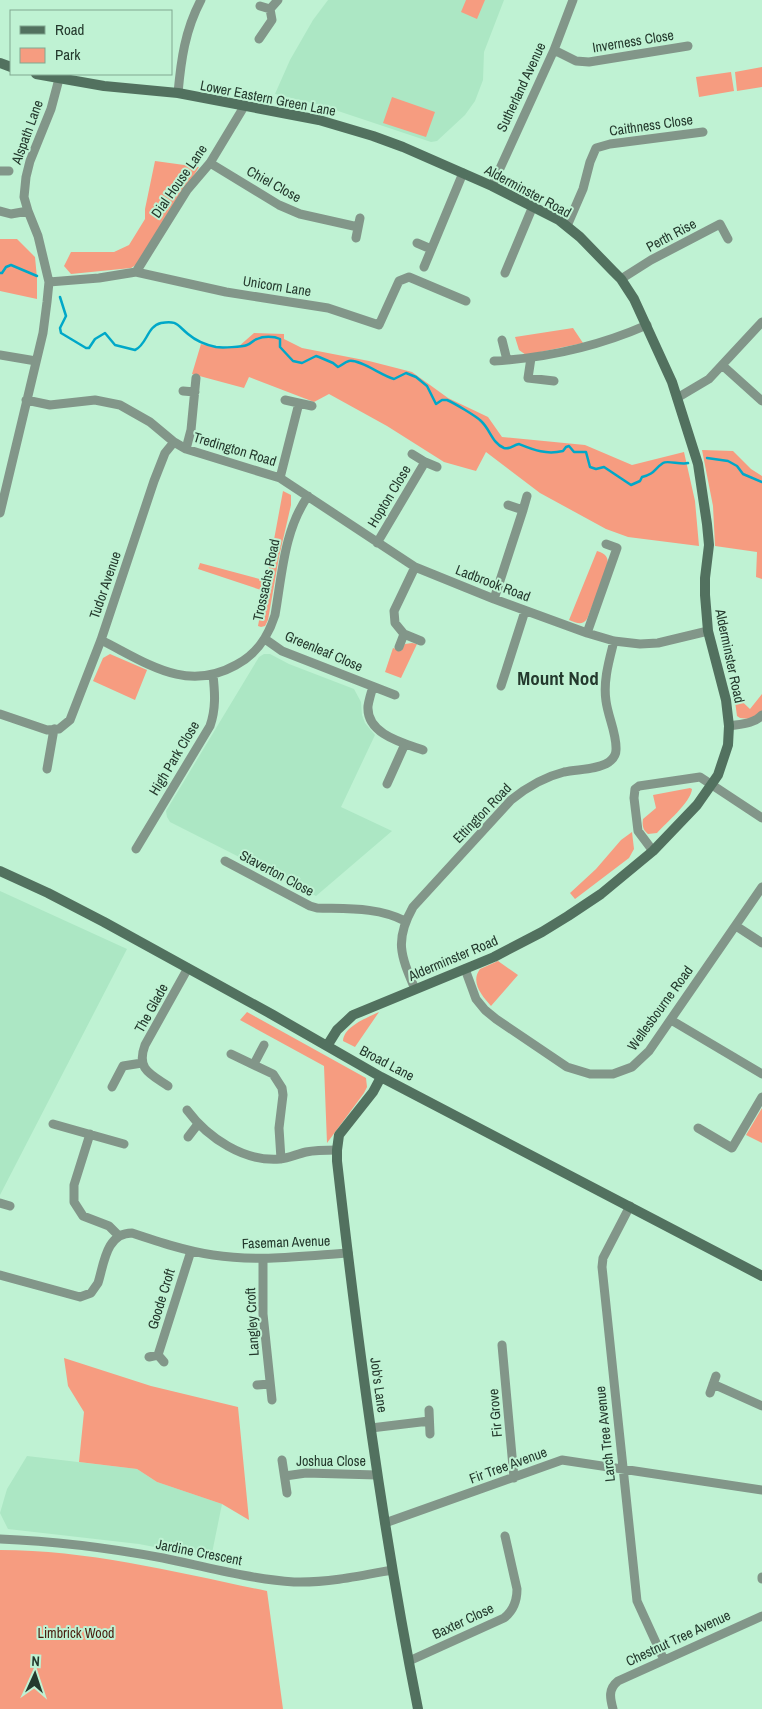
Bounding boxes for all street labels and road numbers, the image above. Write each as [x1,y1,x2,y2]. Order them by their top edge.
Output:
street label: Inverness Close [591,26,675,56]
street label: Sutherland Avenue [492,39,550,135]
street label: Lower Eastern Green Lane [199,76,337,120]
street label: Alspath Lane [7,97,47,168]
street label: Caithness Close [608,110,694,140]
street label: Dial House Lane [147,141,211,221]
street label: Alderminster Road [481,160,574,221]
street label: Chiel Close [244,162,304,206]
street label: Perth Rise [643,214,699,256]
street label: Unicorn Lane [242,272,312,300]
street label: Tredington Road [191,428,279,470]
street label: Hopton Close [363,462,415,530]
street label: Trossachs Road [249,537,283,623]
street label: Tudor Avenue [85,549,125,621]
street label: Ladbrook Road [453,561,533,605]
street label: Alderminster Road [711,606,749,705]
street label: Greenleaf Close [282,627,366,675]
street label: High Park Close [145,718,203,798]
street label: Ettington Road [449,779,515,847]
street label: Staverton Close [237,846,317,900]
street label: Alderminster Road [405,931,501,985]
street label: Wellesbourne Road [623,962,697,1054]
street label: The Glade [130,980,172,1036]
street label: Broad Lane [357,1041,417,1085]
street label: Faseman Avenue [241,1231,331,1253]
street label: Goode Croft [143,1266,179,1332]
street label: Langley Croft [241,1287,263,1357]
street label: Job's Lane [366,1356,392,1414]
street label: Larch Tree Avenue [591,1385,619,1483]
street label: Fir Grove [484,1388,506,1438]
street label: Fir Tree Avenue [467,1443,549,1487]
street label: Joshua Close [296,1452,366,1470]
street label: Jardine Crescent [154,1535,244,1569]
street label: Baxter Close [429,1599,497,1643]
street label: Chestnut Tree Avenue [623,1606,733,1670]

